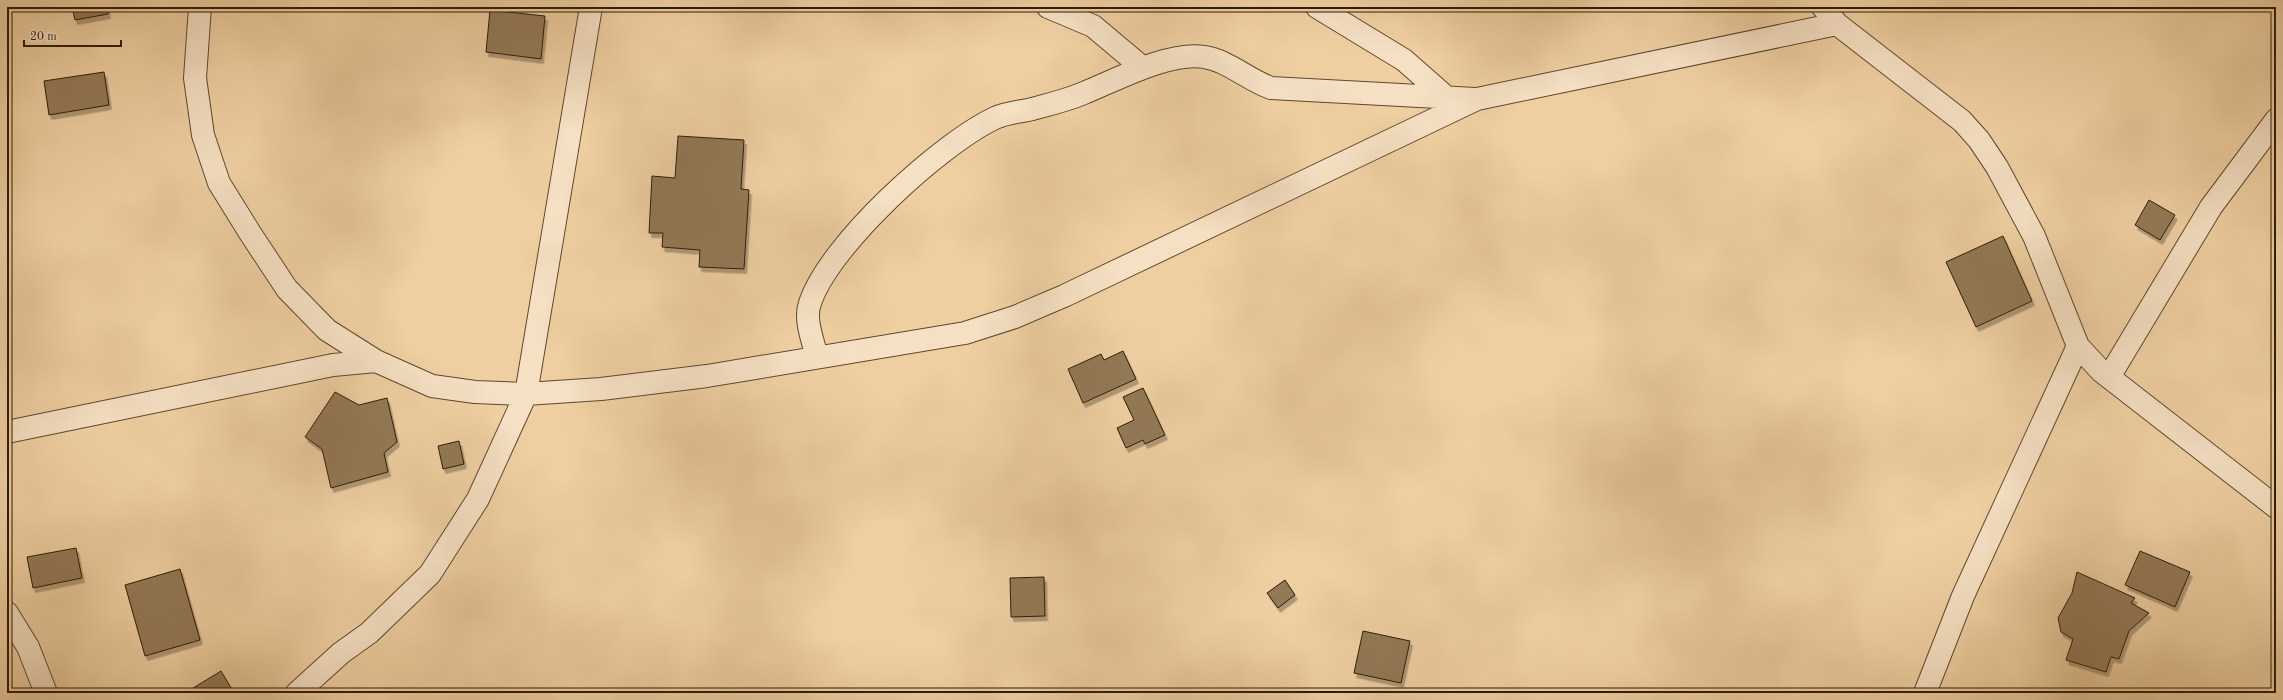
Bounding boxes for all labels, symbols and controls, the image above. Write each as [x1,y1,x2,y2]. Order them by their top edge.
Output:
scale bar [24,22,121,48]
text: 20 m [30,31,57,43]

